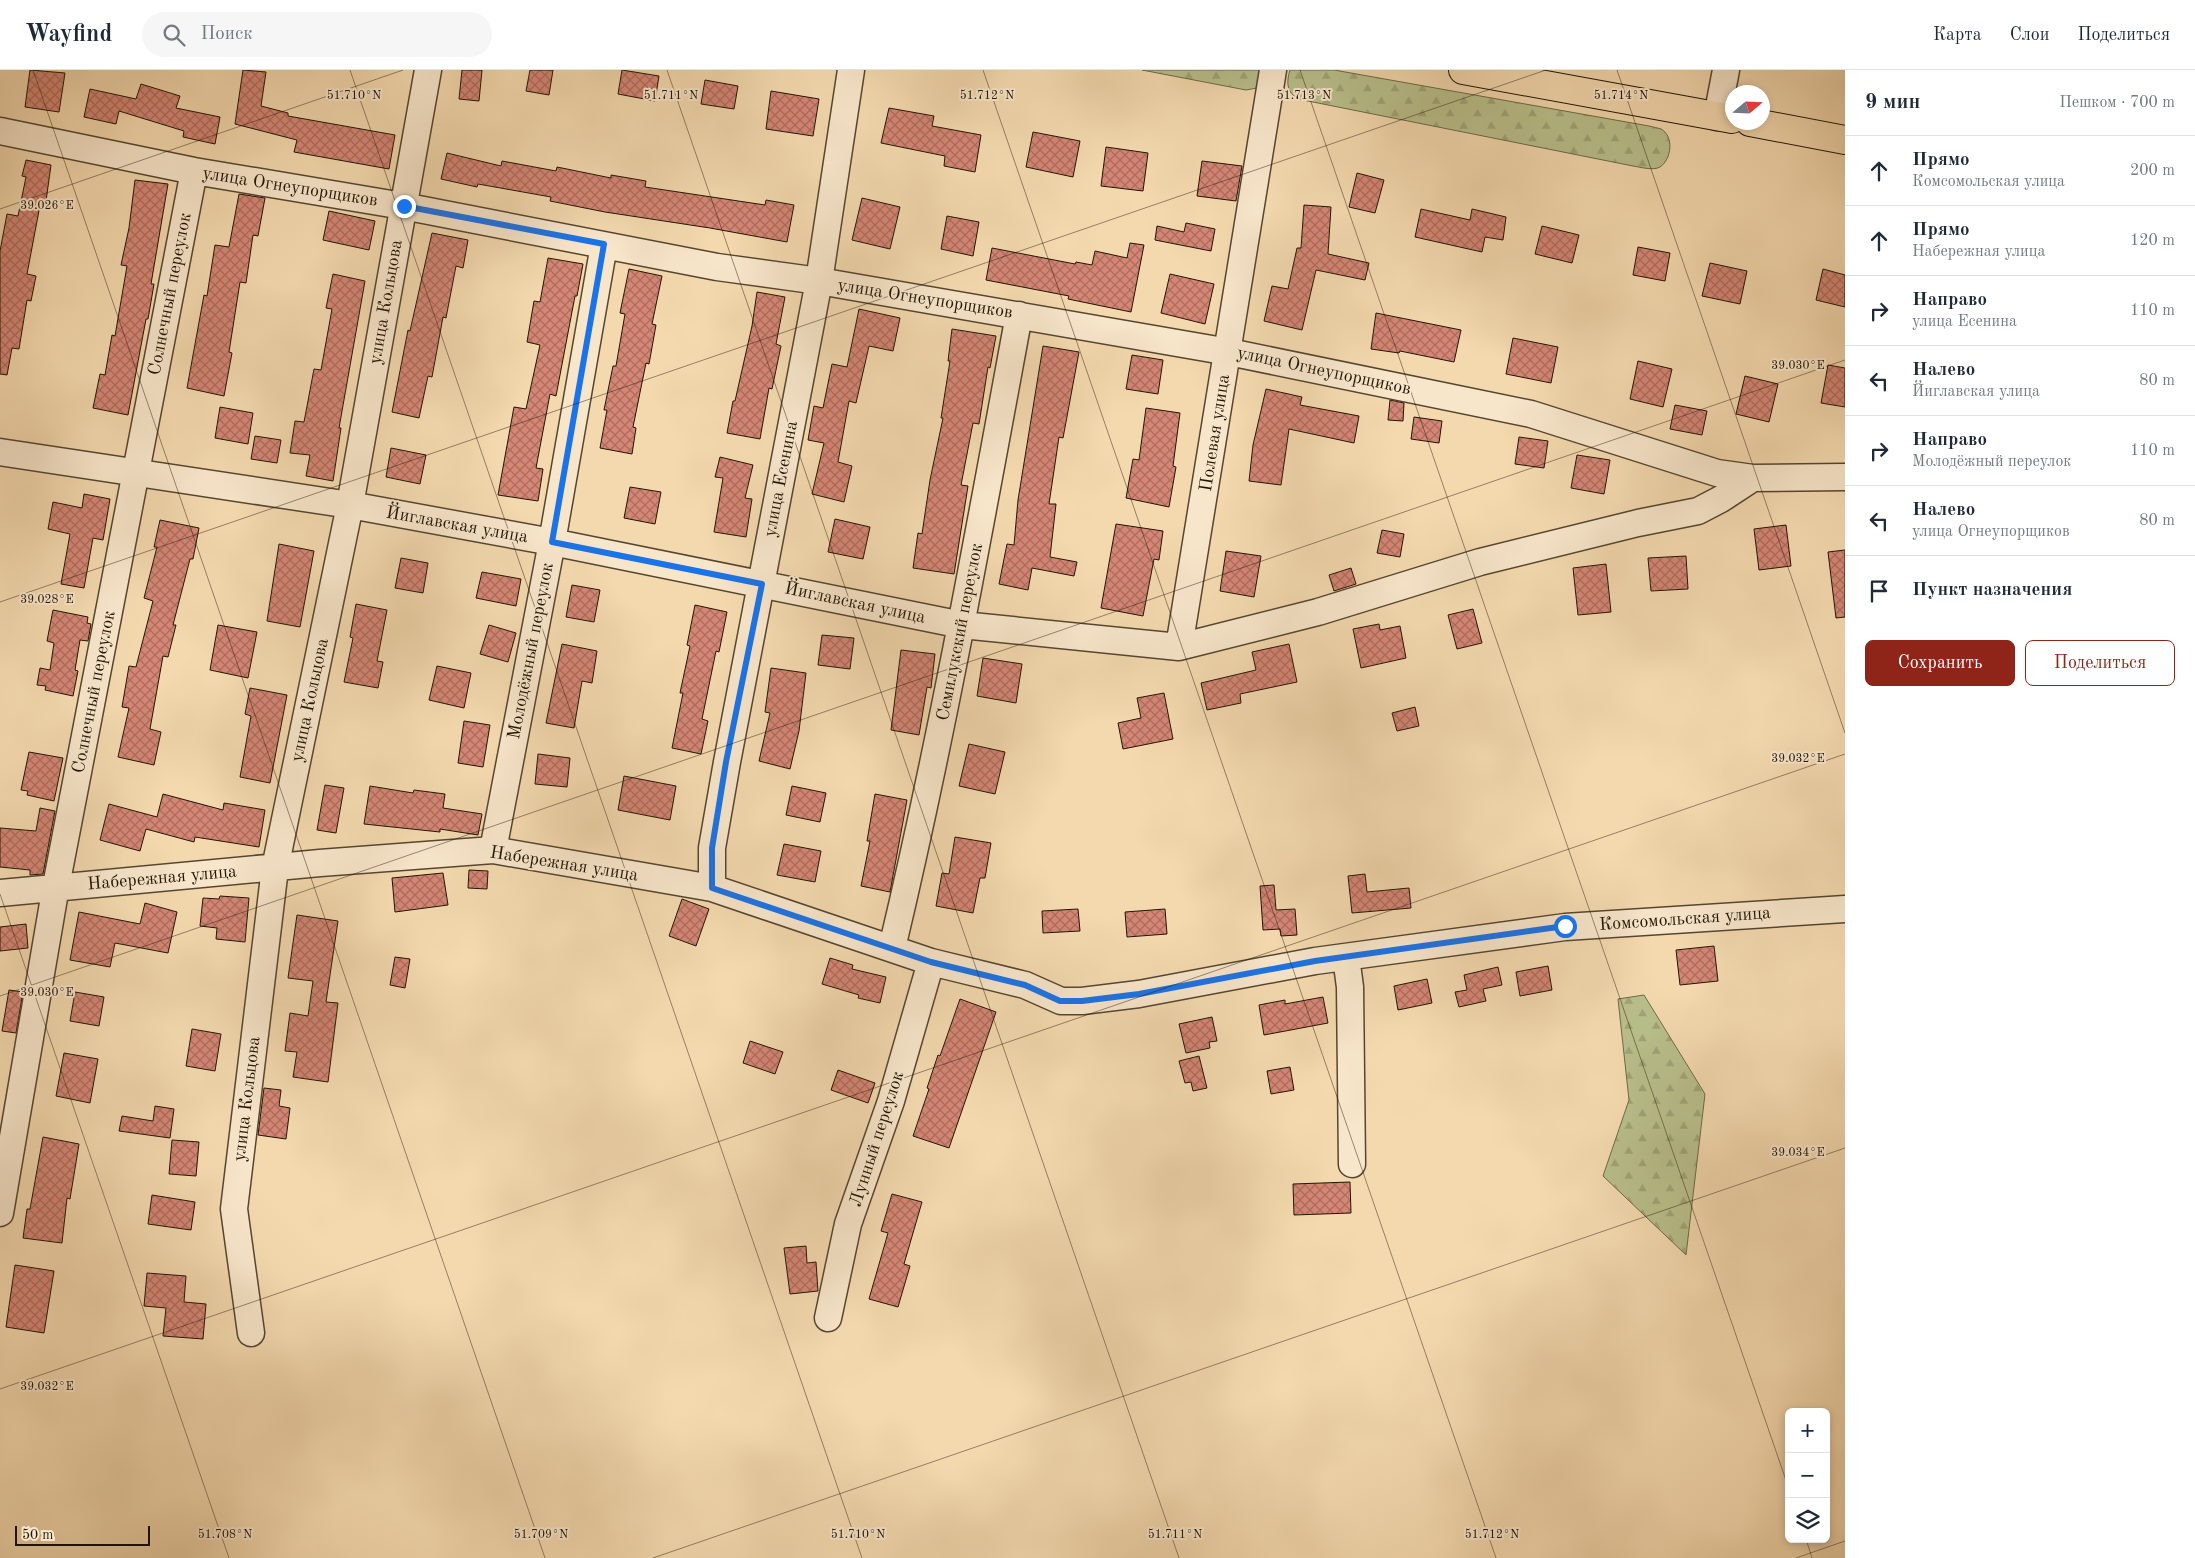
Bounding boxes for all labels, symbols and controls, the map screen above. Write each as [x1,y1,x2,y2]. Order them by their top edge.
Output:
search box [142,12,492,57]
icon: search [160,21,188,49]
text: Wayfind [25,23,112,47]
text: Поиск [200,25,253,44]
text: Карта [1933,26,1982,44]
text: Слои [2010,26,2049,44]
text: Поделиться [2077,26,2170,44]
north arrow [1725,85,1770,130]
text: 51.710°N [327,89,381,102]
text: 51.711°N [644,89,698,102]
text: 51.712°N [960,89,1014,102]
text: 51.713°N [1277,89,1331,102]
text: 51.714°N [1594,89,1648,102]
text: 9 мин [1865,92,1920,113]
text: Пешком · 700 m [2059,95,2175,111]
text: Прямо [1912,151,1970,170]
icon: ahead [1865,157,1893,185]
text: 200 m [2130,163,2175,179]
street label: улица Огнеупорщиков [201,164,379,210]
text: Комсомольская улица [1912,174,2065,190]
route end [393,195,416,218]
text: 39.026°E [20,200,74,212]
street label: Солнечный переулок [145,211,195,377]
text: Прямо [1912,221,1970,240]
icon: ahead [1865,227,1893,255]
text: 120 m [2130,233,2175,249]
street label: улица Кольцова [366,238,406,366]
text: Набережная улица [1912,244,2045,260]
street label: улица Огнеупорщиков [836,276,1014,322]
text: Направо [1912,291,1987,310]
icon: right [1865,297,1893,325]
text: 110 m [2130,303,2175,319]
text: улица Есенина [1912,314,2017,330]
street label: улица Огнеупорщиков [1235,344,1413,398]
text: 39.030°E [1771,360,1825,372]
text: Налево [1912,361,1975,380]
icon: left [1865,367,1893,395]
street label: Полевая улица [1197,373,1233,493]
text: 80 m [2139,373,2175,389]
text: Йиглавская улица [1912,384,2040,400]
street label: улица Есенина [761,419,801,539]
text: Направо [1912,431,1987,450]
icon: right [1865,437,1893,465]
text: 110 m [2130,443,2175,459]
text: Молодёжный переулок [1912,454,2071,470]
street label: Йиглавская улица [385,500,530,546]
text: Налево [1912,501,1975,520]
icon: left [1865,507,1893,535]
text: 80 m [2139,513,2175,529]
text: улица Огнеупорщиков [1912,524,2070,540]
street label: Семилукский переулок [934,542,986,722]
street label: Молодёжный переулок [505,561,557,741]
street label: Йиглавская улица [783,575,928,627]
icon: arrive [1865,577,1893,605]
text: Пункт назначения [1912,581,2072,600]
text: 39.028°E [20,594,74,606]
street label: Солнечный переулок [69,609,119,775]
street label: улица Кольцова [288,636,332,763]
button: Сохранить [1865,640,2015,686]
button: Поделиться [2025,640,2175,686]
text: 39.032°E [1771,753,1825,765]
street label: Набережная улица [489,843,640,885]
street label: Набережная улица [86,862,238,894]
street label: Комсомольская улица [1599,904,1772,934]
route start [1554,915,1577,938]
text: 39.030°E [20,987,74,999]
street label: улица Кольцова [230,1035,264,1163]
street label: Лунный переулок [847,1069,907,1209]
text: 39.034°E [1771,1147,1825,1159]
text: 39.032°E [20,1381,74,1393]
map controls [1785,1408,1830,1543]
button: + [1785,1408,1830,1453]
button: − [1785,1453,1830,1498]
button: layers [1785,1498,1830,1543]
scale bar [15,1523,150,1546]
text: 50 m [22,1528,53,1542]
text: 51.708°N [198,1528,252,1541]
text: 51.709°N [514,1528,568,1541]
text: 51.710°N [831,1528,885,1541]
text: 51.711°N [1148,1528,1202,1541]
text: 51.712°N [1465,1528,1519,1541]

